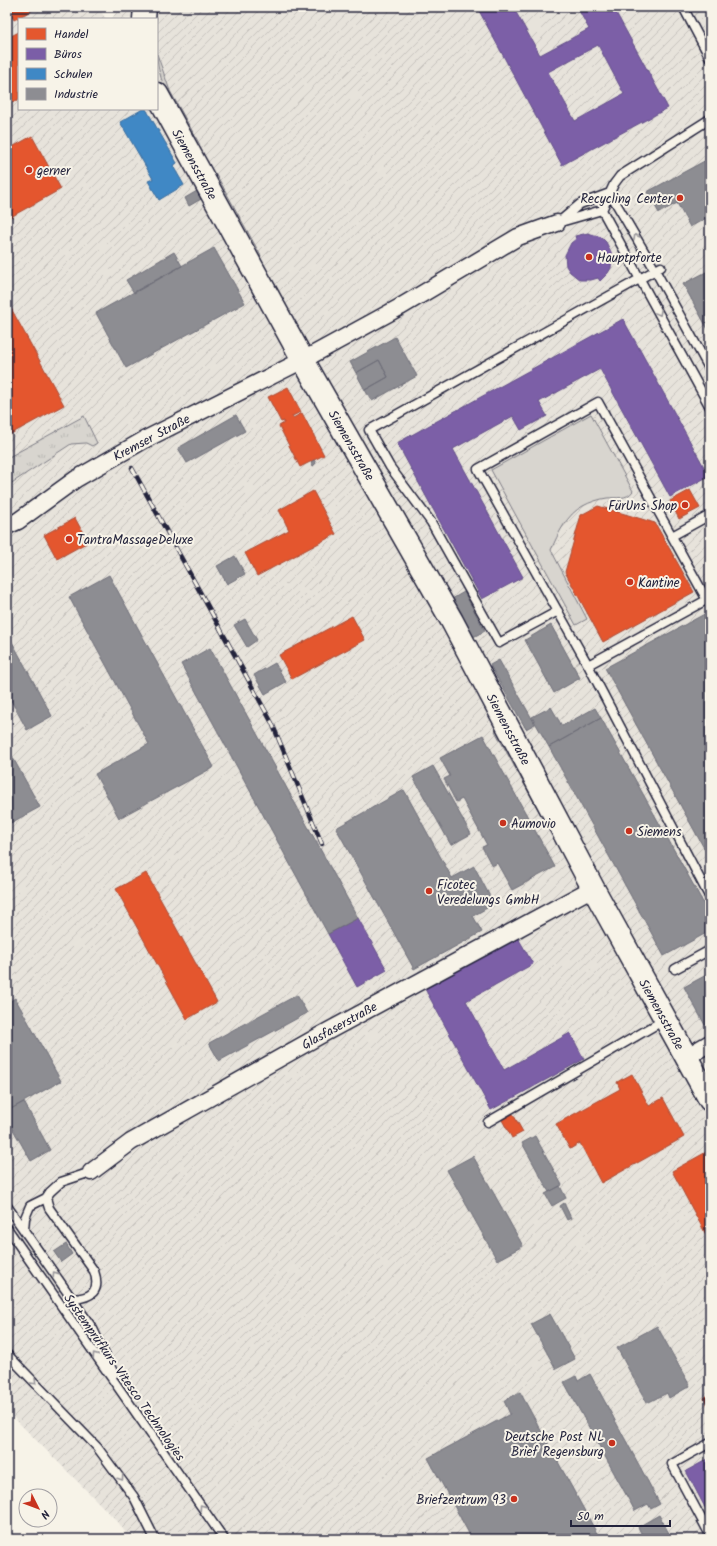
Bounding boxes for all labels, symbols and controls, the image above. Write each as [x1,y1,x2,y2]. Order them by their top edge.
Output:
legend [18,18,158,110]
text: Handel [54,25,88,44]
text: Büros [54,45,82,64]
text: Schulen [54,65,93,84]
text: Industrie [54,85,98,104]
street label: Siemensstraße [165,125,222,204]
place label: gerner [36,161,71,182]
marker: gerner [24,165,34,175]
place label: Recycling Center [581,189,673,210]
marker: Recycling Center [675,193,685,203]
one-way arrow [633,234,640,241]
place label: Hauptpforte [597,248,662,269]
marker: Hauptpforte [584,252,594,262]
one-way arrow [654,308,661,316]
street label: Siemensstraße [322,406,380,485]
street label: Kremser Straße [109,409,194,468]
place label: FürUns Shop [608,496,678,517]
marker: FürUns Shop [680,500,690,510]
place label: TantraMassageDeluxe [77,530,193,551]
marker: TantraMassageDeluxe [64,534,74,544]
place label: Kantine [638,573,680,594]
marker: Kantine [625,577,635,587]
street label: Siemensstraße [480,690,536,770]
place label: Aumovio [511,814,556,835]
marker: Aumovio [498,818,508,828]
place label: Siemens [637,822,682,843]
marker: Siemens [624,826,634,836]
place label: Ficotec Veredelungs GmbH [437,875,540,911]
marker: Ficotec Veredelungs GmbH [424,886,434,896]
street label: Siemensstraße [632,975,689,1054]
street label: Glasfaserstraße [298,997,382,1056]
one-way arrow [53,1272,60,1279]
street label: Systemprüfkurs Vitesco Technologies [58,1290,190,1466]
one-way arrow [93,1352,100,1359]
one-way arrow [30,1377,37,1385]
place label: Deutsche Post NL Brief Regensburg [504,1427,604,1463]
marker: Deutsche Post NL Brief Regensburg [607,1438,617,1448]
one-way arrow [116,1474,123,1481]
north arrow [18,1488,58,1528]
place label: Briefzentrum 93 [416,1490,506,1511]
marker: Briefzentrum 93 [509,1494,519,1504]
scale bar [571,1502,670,1528]
one-way arrow [199,1504,207,1511]
text: N [36,1505,54,1523]
text: 50 m [577,1507,604,1526]

